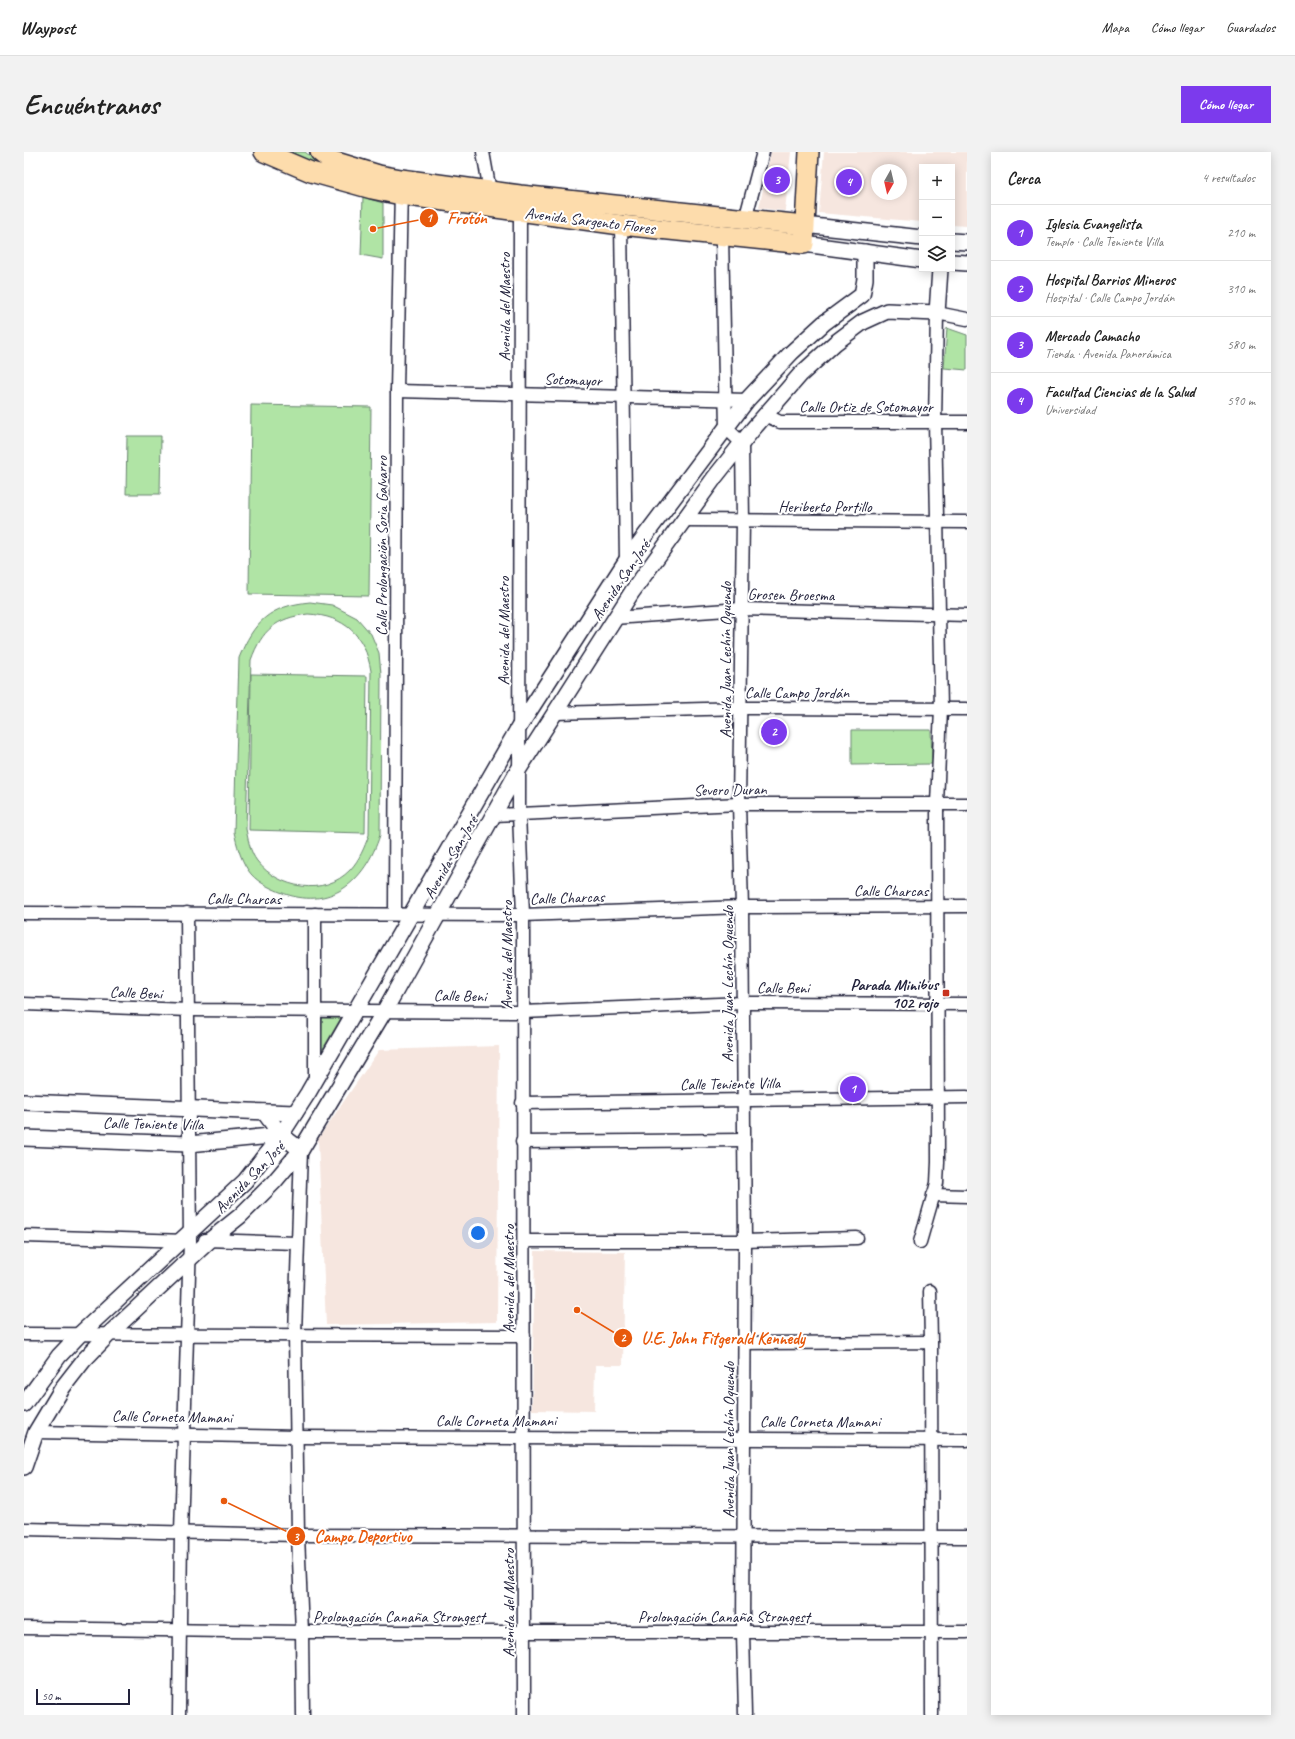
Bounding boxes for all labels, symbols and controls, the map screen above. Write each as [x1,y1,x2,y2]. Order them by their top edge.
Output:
text: Waypost [20,16,75,40]
text: Mapa [1102,19,1129,36]
text: Cómo llegar [1151,19,1204,36]
text: Guardados [1226,19,1275,36]
button: Cómo llegar [1181,86,1271,123]
text: Encuéntranos [24,87,159,122]
north arrow [871,164,907,200]
map controls [919,164,955,272]
button: + [919,164,955,200]
pin: 3 [764,165,790,195]
pin: 4 [836,167,862,197]
text: Cerca [1007,168,1040,189]
text: 4 resultados [1202,170,1255,186]
button: − [919,200,955,236]
callout: Frotón [419,203,495,232]
street label: Avenida Sargento Flores [524,203,657,239]
text: Frotón [447,208,488,229]
text: 1 [426,210,433,226]
text: Iglesia Evangelista [1045,215,1141,234]
text: 1 [1017,225,1023,241]
text: 210 m [1227,225,1255,241]
text: Templo · Calle Teniente Villa [1045,234,1163,250]
button: layers [919,236,955,272]
street label: Avenida del Maestro [495,251,515,361]
text: Hospital Barrios Mineros [1045,271,1175,290]
text: 2 [1017,281,1023,297]
text: 310 m [1227,281,1255,297]
text: Hospital · Calle Campo Jordán [1045,290,1174,306]
text: Mercado Camacho [1045,327,1139,346]
text: 3 [1017,337,1023,353]
text: 580 m [1227,337,1255,353]
text: Tienda · Avenida Panorámica [1045,346,1171,362]
street label: Sotomayor [544,369,604,391]
text: Facultad Ciencias de la Salud [1045,383,1195,402]
text: 4 [1017,393,1023,409]
text: 590 m [1227,393,1255,409]
street label: Calle Ortiz de Sotomayor [799,397,935,417]
text: Universidad [1045,402,1096,418]
street label: Calle Prolongación Soria Galvarro [372,455,392,636]
street label: Heriberto Portillo [778,497,873,517]
street label: Avenida San José [587,534,656,624]
street label: Avenida del Maestro [494,575,514,685]
street label: Avenida Juan Lechín Oquendo [716,580,736,738]
street label: Grosen Broesma [747,584,836,606]
street label: Calle Campo Jordán [745,683,850,703]
pin: 2 [761,717,787,747]
street label: Severo Duran [693,779,767,801]
street label: Avenida San José [419,810,484,902]
street label: Calle Charcas [854,881,930,901]
street label: Calle Charcas [530,887,606,909]
street label: Calle Charcas [207,889,283,909]
street label: Avenida del Maestro [497,899,517,1009]
street label: Avenida Juan Lechín Oquendo [718,904,738,1062]
place label: Parada Minibus 102 rojo [851,975,940,1013]
street label: Calle Beni [757,978,811,998]
street label: Calle Beni [109,982,165,1004]
street label: Calle Beni [434,986,488,1006]
marker: Parada Minibus 102 rojo [941,988,951,998]
street label: Calle Teniente Villa [680,1073,782,1095]
pin: 1 [840,1074,866,1104]
street label: Calle Teniente Villa [103,1113,205,1135]
street label: Avenida San José [210,1136,291,1218]
your location [468,1223,488,1243]
street label: Avenida del Maestro [499,1223,519,1333]
callout: U.E. John Fitgerald Kennedy [613,1323,812,1352]
text: U.E. John Fitgerald Kennedy [641,1328,806,1349]
text: 2 [620,1330,627,1346]
street label: Avenida Juan Lechín Oquendo [719,1360,739,1518]
street label: Calle Corneta Mamani [112,1406,234,1428]
street label: Calle Corneta Mamani [436,1411,558,1431]
street label: Calle Corneta Mamani [760,1412,882,1432]
callout: Campo Deportivo [286,1522,419,1551]
text: Campo Deportivo [314,1526,413,1547]
text: 3 [293,1529,300,1545]
street label: Avenida del Maestro [499,1547,519,1657]
street label: Prolongación Canaña Strongest [313,1607,488,1627]
street label: Prolongación Canaña Strongest [638,1607,813,1627]
scale bar [36,1687,130,1706]
text: 50 m [42,1689,61,1703]

